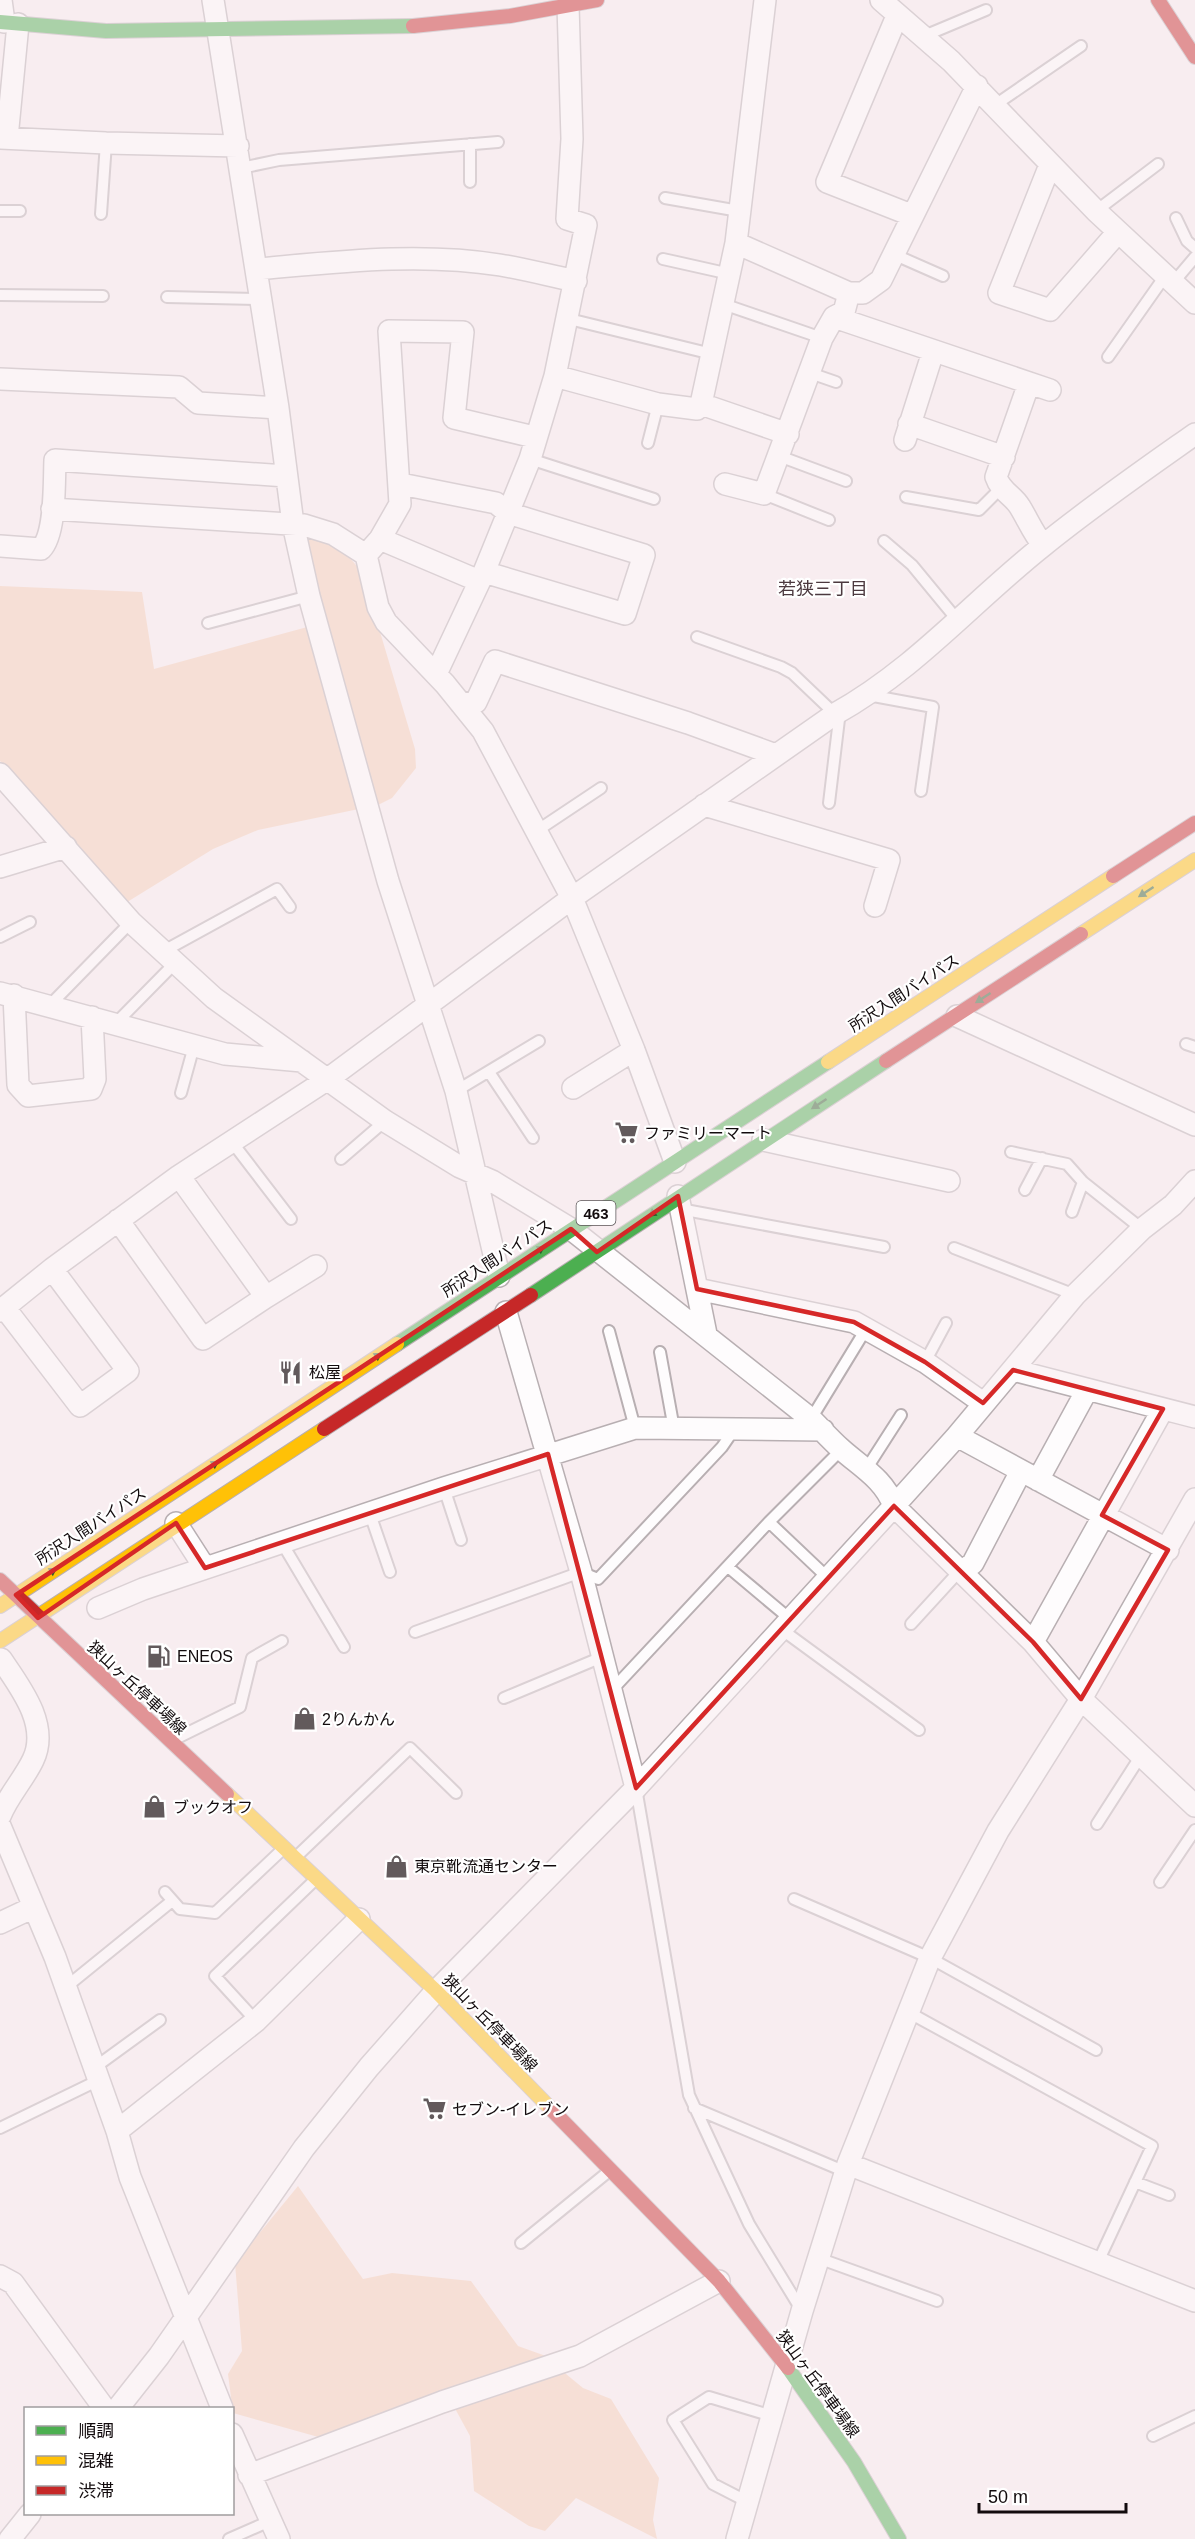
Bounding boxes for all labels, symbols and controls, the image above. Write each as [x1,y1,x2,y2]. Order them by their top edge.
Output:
district label: 若狭三丁目 [778,579,868,599]
one-way arrow [1138,886,1154,897]
street label: 所沢入間バイパス [846,951,962,1035]
one-way arrow [975,993,991,1004]
one-way arrow [811,1098,827,1109]
supermarket icon: ファミリーマート [613,1120,639,1146]
place label: ファミリーマート [644,1125,772,1142]
road number: 463 [576,1201,616,1225]
one-way arrow [648,1205,664,1217]
street label: 所沢入間バイパス [439,1216,555,1300]
one-way arrow [529,1246,545,1257]
one-way arrow [366,1353,382,1364]
restaurant icon: 松屋 [278,1359,304,1385]
place label: 松屋 [309,1364,341,1381]
one-way arrow [203,1460,219,1472]
street label: 所沢入間バイパス [33,1484,149,1568]
one-way arrow [41,1568,57,1579]
street label: 狭山ヶ丘停車場線 [84,1638,190,1738]
fuel station icon: ENEOS [146,1643,172,1669]
place label: ENEOS [177,1648,233,1665]
shop icon: 2りんかん [291,1706,317,1732]
place label: 2りんかん [322,1711,395,1728]
shop icon: ブックオフ [142,1794,168,1820]
place label: ブックオフ [173,1799,253,1816]
shop icon: 東京靴流通センター [383,1853,409,1879]
place label: 東京靴流通センター [414,1858,558,1875]
street label: 狭山ヶ丘停車場線 [439,1971,541,2075]
supermarket icon: セブン-イレブン [421,2096,447,2122]
place label: セブン-イレブン [452,2101,569,2118]
street label: 狭山ヶ丘停車場線 [774,2327,862,2441]
legend [24,2407,234,2515]
text: 順調 [78,2421,114,2441]
text: 混雑 [78,2451,114,2471]
scale bar [979,2476,1126,2514]
text: 渋滞 [78,2481,114,2501]
text: 50 m [988,2487,1028,2507]

